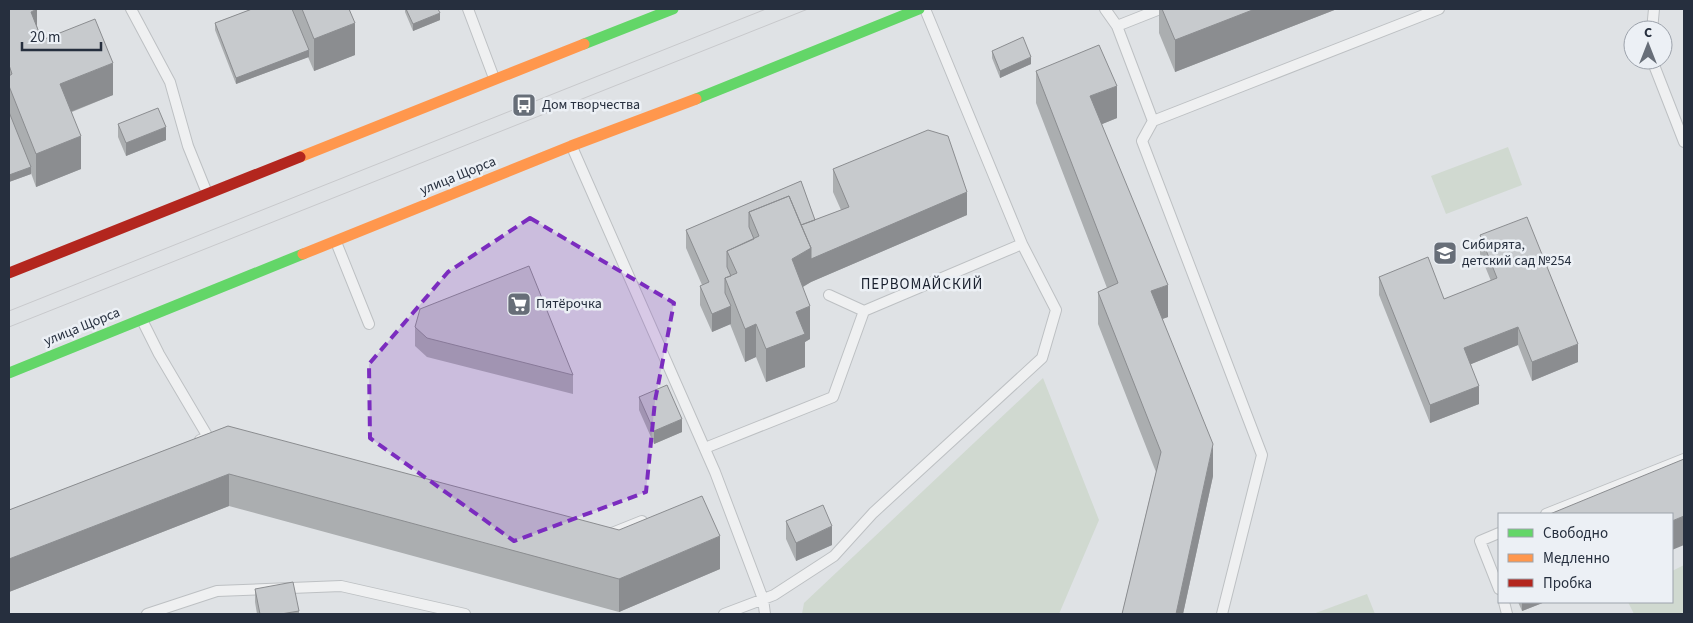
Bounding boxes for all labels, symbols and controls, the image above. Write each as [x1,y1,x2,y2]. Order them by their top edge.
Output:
scale bar [22,20,101,52]
north arrow [1623,20,1673,70]
text: С [1644,23,1652,43]
text: 20 m [30,27,60,48]
bus stop icon: Дом творчества [511,92,537,118]
place label: Дом творчества [542,95,640,115]
street label: улица Щорса [417,152,499,200]
place label: Сибирята, детский сад №254 [1462,235,1571,271]
school or university icon: Сибирята, детский сад №254 [1432,240,1458,266]
district label: ПЕРВОМАЙСКИЙ [861,274,983,295]
supermarket icon: Пятёрочка [506,291,532,317]
place label: Пятёрочка [536,294,602,314]
street label: улица Щорса [41,303,123,351]
legend [1498,513,1673,603]
text: Свободно [1543,523,1608,544]
text: Медленно [1543,548,1610,569]
text: Пробка [1543,573,1592,594]

